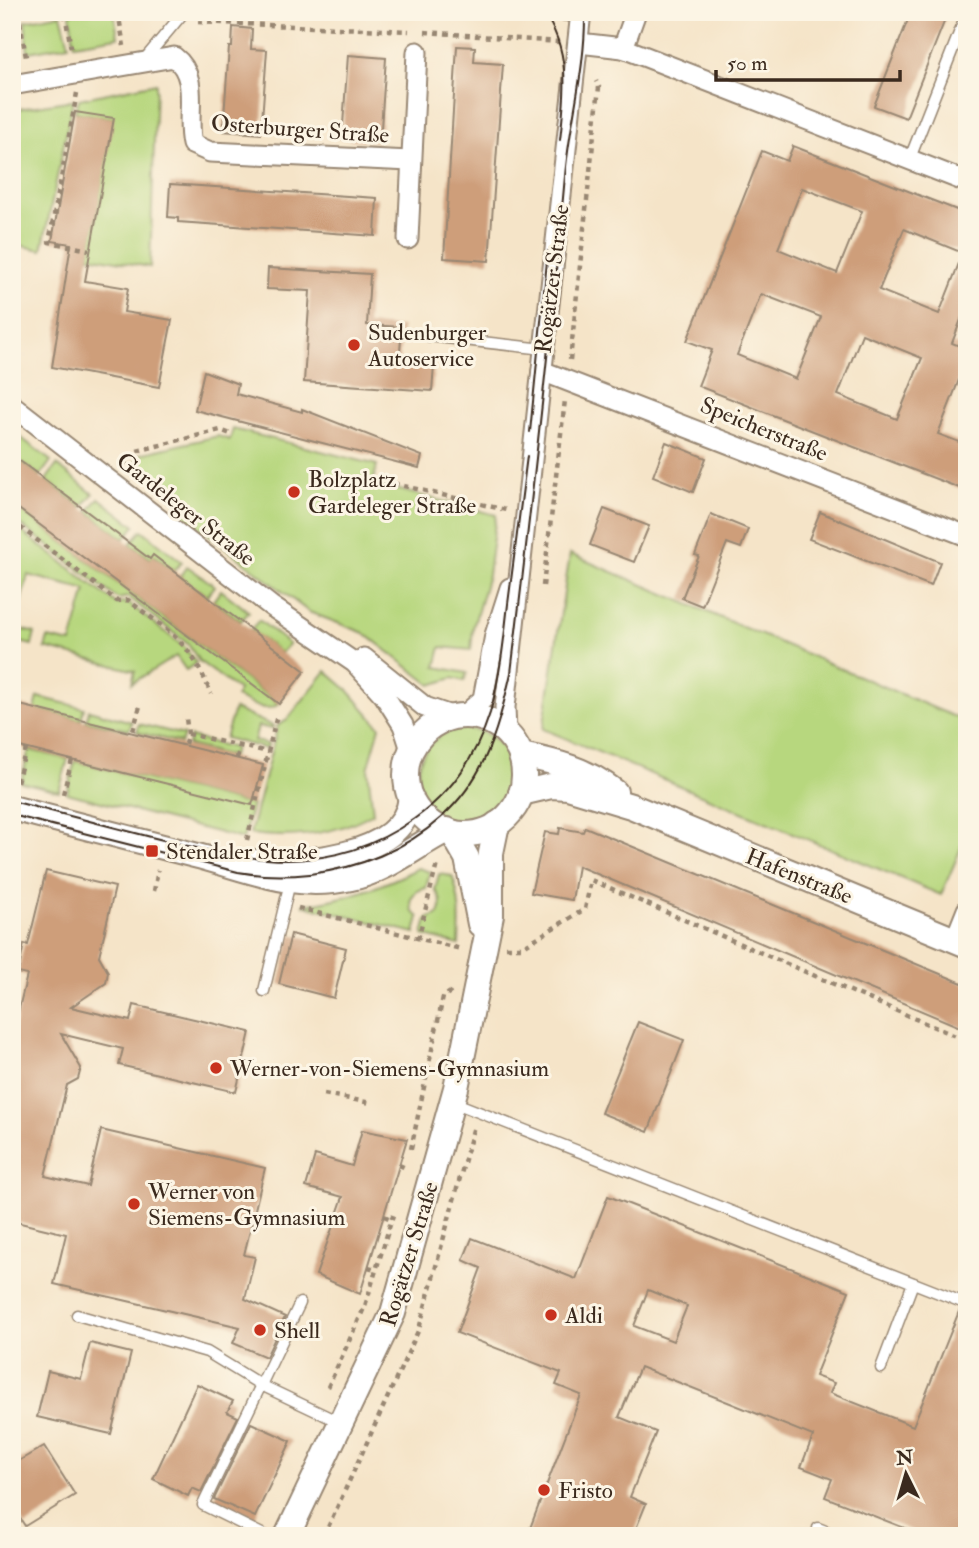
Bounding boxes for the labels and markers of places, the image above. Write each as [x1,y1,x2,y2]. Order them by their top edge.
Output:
place label: Sudenburger Autoservice [367,318,487,373]
marker: Sudenburger Autoservice [346,337,362,353]
place label: Bolzplatz Gardeleger Straße [308,465,477,520]
marker: Bolzplatz Gardeleger Straße [286,484,302,500]
place label: Stendaler Straße [166,837,318,866]
marker: Stendaler Straße [144,843,160,859]
place label: Werner-von-Siemens-Gymnasium [229,1054,549,1083]
marker: Werner-von-Siemens-Gymnasium [208,1060,224,1076]
place label: Werner von Siemens-Gymnasium [147,1177,346,1232]
marker: Werner von Siemens-Gymnasium [126,1196,142,1212]
place label: Aldi [564,1301,603,1330]
marker: Aldi [543,1307,559,1323]
place label: Shell [274,1316,320,1345]
marker: Shell [252,1322,268,1338]
place label: Fristo [558,1476,613,1505]
marker: Fristo [536,1482,552,1498]

